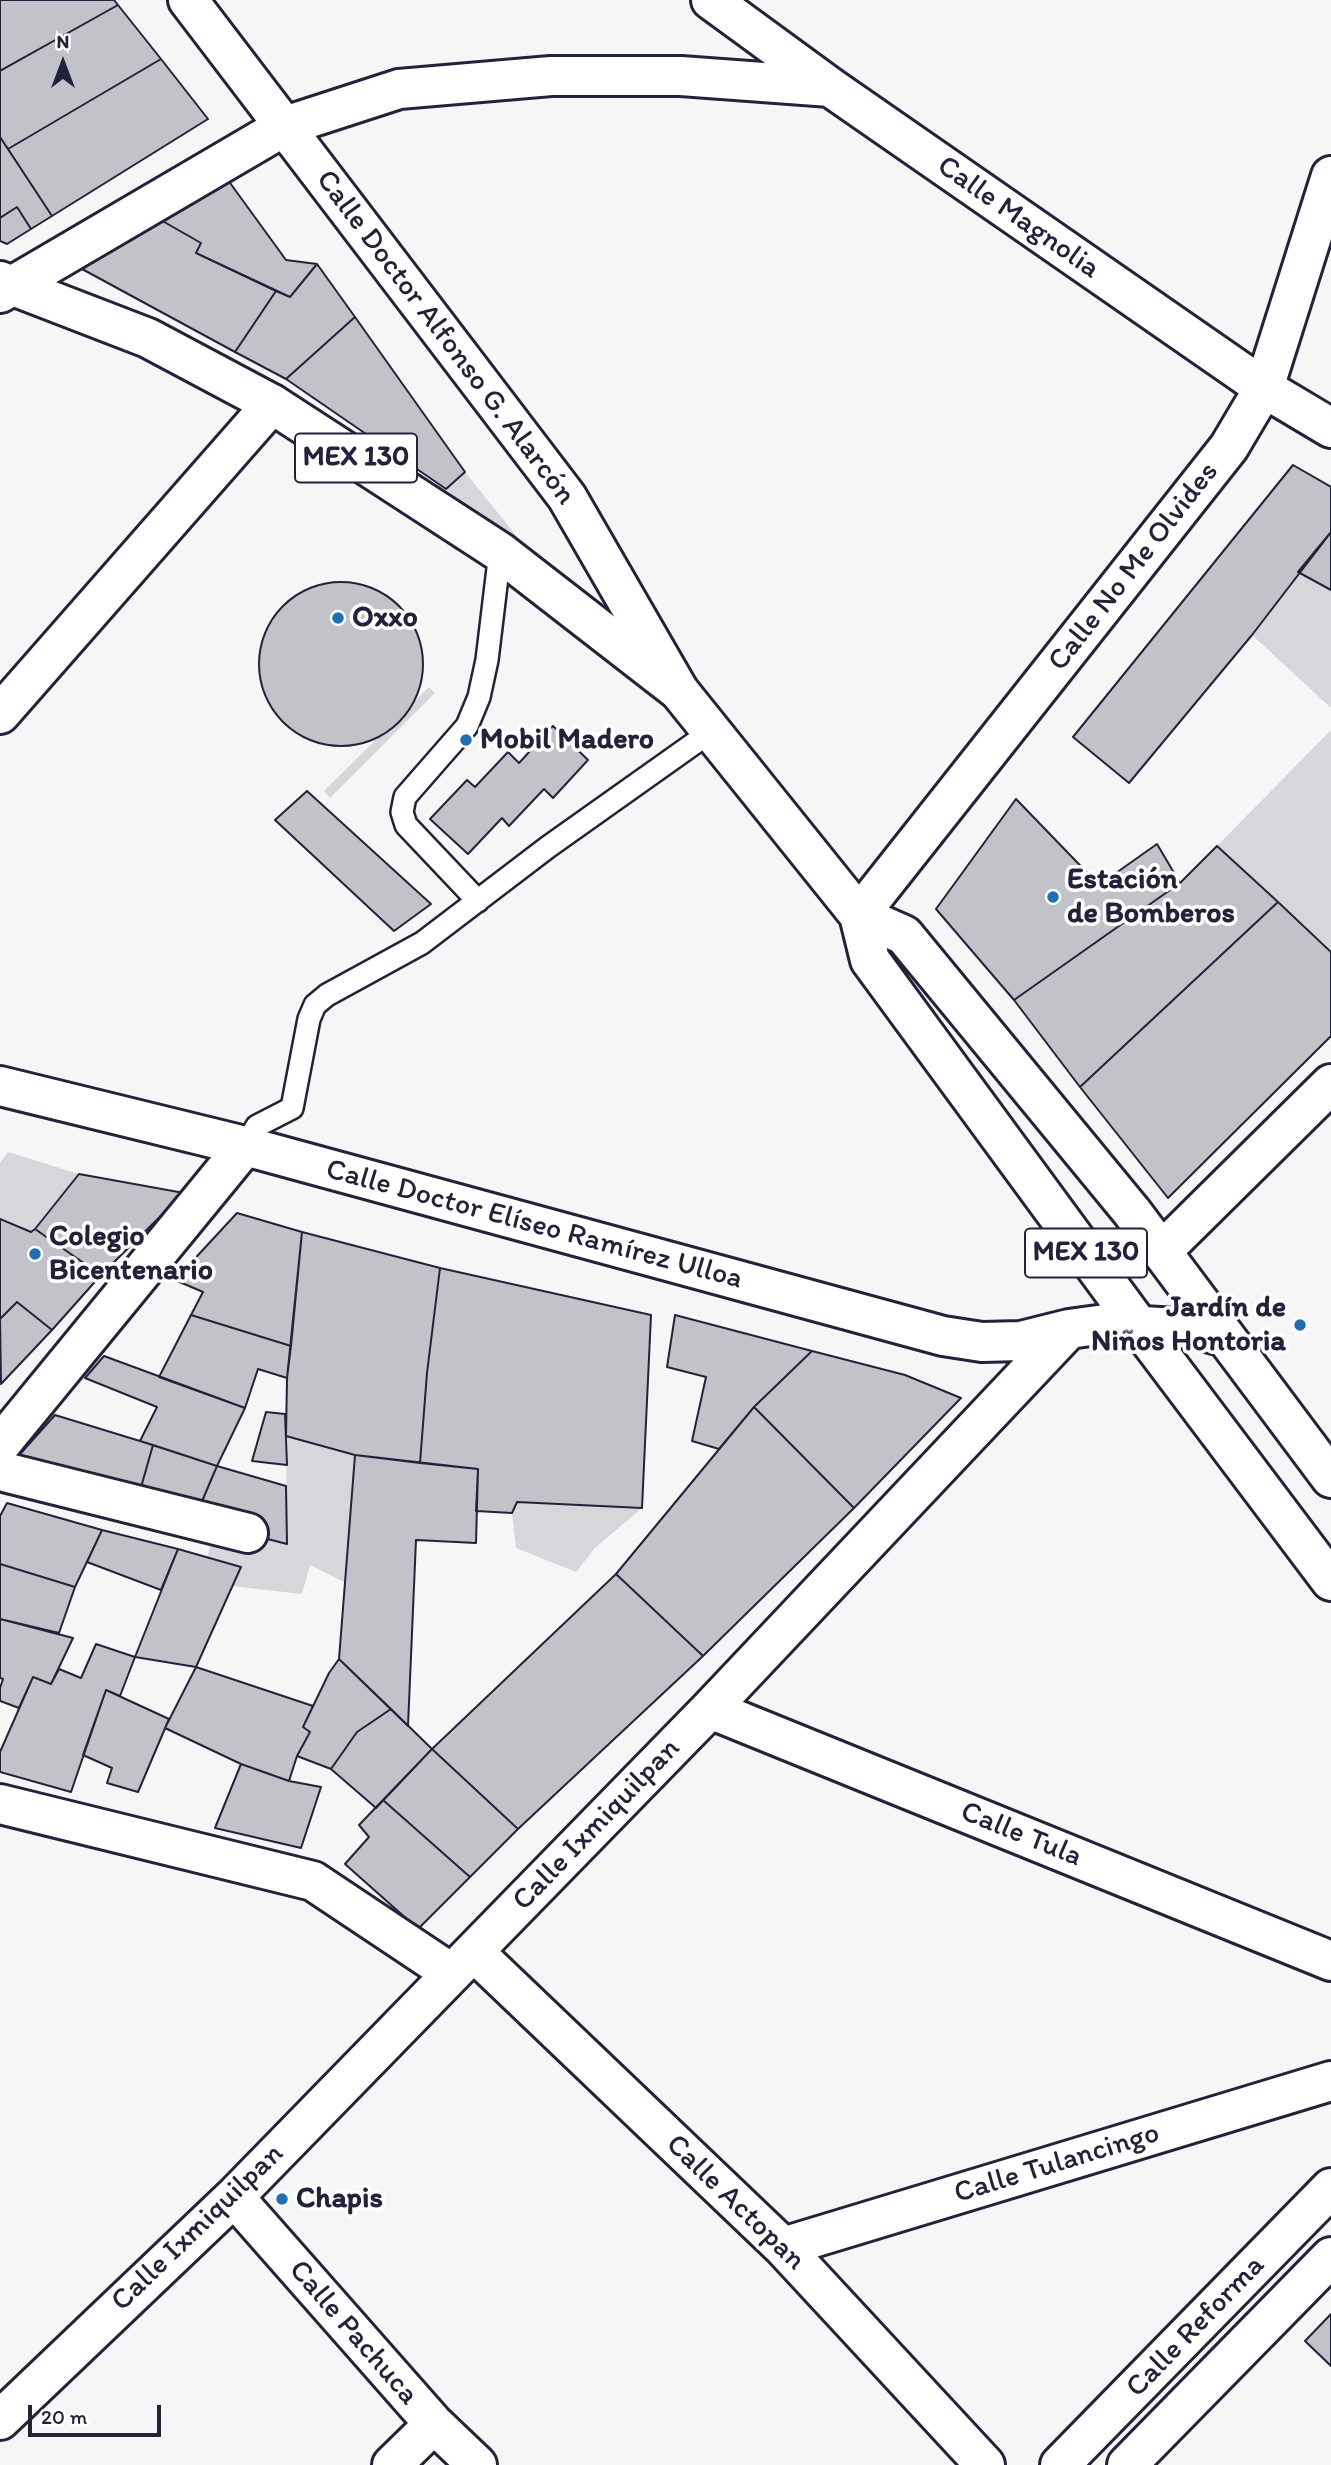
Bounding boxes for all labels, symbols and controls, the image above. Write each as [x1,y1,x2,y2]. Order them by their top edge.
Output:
north arrow [28,28,98,98]
text: N [57,30,69,53]
street label: Calle Magnolia [930,149,1106,287]
street label: Calle Doctor Alfonso G. Alarcón [307,164,583,512]
road number: MEX 130 [295,434,417,482]
street label: Calle No Me Olvides [1041,455,1227,679]
place label: Oxxo [352,600,418,636]
marker: Oxxo [330,610,346,626]
place label: Mobil Madero [480,722,654,758]
marker: Mobil Madero [458,732,474,748]
place label: Estación de Bomberos [1067,862,1235,932]
marker: Estación de Bomberos [1045,889,1061,905]
street label: Calle Doctor Elíseo Ramírez Ulloa [322,1152,746,1298]
place label: Colegio Bicentenario [49,1219,213,1290]
road number: MEX 130 [1025,1228,1147,1278]
marker: Colegio Bicentenario [27,1246,43,1262]
place label: Jardín de Niños Hontoria [1091,1290,1286,1360]
marker: Jardín de Niños Hontoria [1292,1317,1308,1333]
street label: Calle Ixmiquilpan [506,1731,688,1919]
street label: Calle Tula [955,1794,1087,1876]
street label: Calle Tulancingo [950,2116,1164,2212]
street label: Calle Actopan [658,2127,812,2279]
street label: Calle Ixmiquilpan [104,2137,292,2319]
place label: Chapis [296,2181,383,2217]
marker: Chapis [274,2191,290,2207]
street label: Calle Reforma [1119,2248,1273,2406]
street label: Calle Pachuca [280,2253,426,2413]
scale bar [32,2392,164,2436]
text: 20 m [41,2404,87,2429]

